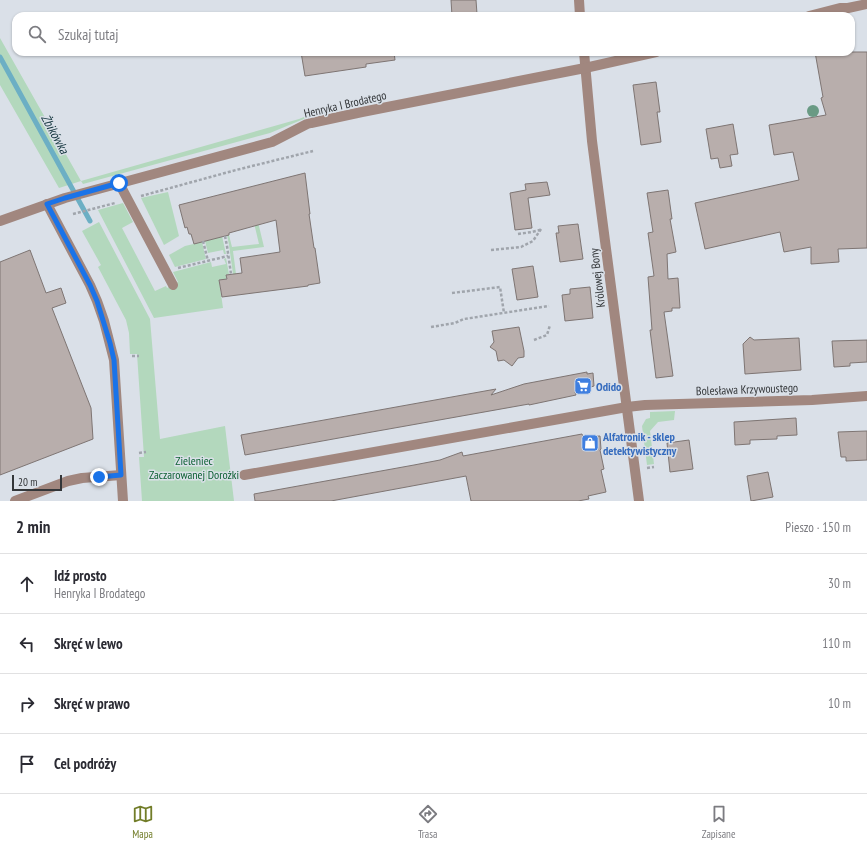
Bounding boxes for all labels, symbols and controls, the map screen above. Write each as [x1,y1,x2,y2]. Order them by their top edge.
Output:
search box [12,12,855,56]
icon: search [26,23,48,45]
text: Szukaj tutaj [58,25,119,44]
street label: Henryka I Brodatego [302,87,388,121]
water label: Żbikówka [37,111,73,157]
route start [110,174,128,192]
street label: Królowej Bony [586,247,608,309]
supermarket icon: Odido [573,376,593,396]
place label: Odido [596,379,622,394]
street label: Bolesława Krzywoustego [696,380,798,398]
place label: Alfatronik - sklep detektywistyczny [602,429,677,458]
shop icon: Alfatronik - sklep detektywistyczny [580,433,600,453]
park label: Zieleniec Zaczarowanej Dorożki [149,453,239,482]
route end [90,468,108,486]
scale bar [12,473,62,492]
text: 20 m [18,475,37,489]
text: 2 min [16,516,50,538]
text: Pieszo · 150 m [785,519,851,536]
text: Idź prosto [54,566,107,585]
icon: ahead [16,573,38,595]
text: 30 m [828,575,851,592]
text: Henryka I Brodatego [54,585,145,602]
icon: left [16,633,38,655]
text: Skręć w lewo [54,634,123,653]
text: 110 m [822,635,851,652]
icon: right [16,693,38,715]
text: Skręć w prawo [54,694,130,713]
text: 10 m [828,695,851,712]
icon: arrive [16,753,38,775]
text: Cel podróży [54,754,116,773]
tab: Mapa [132,803,154,841]
tab: Trasa [417,803,439,841]
tab: Zapisane [702,803,735,841]

